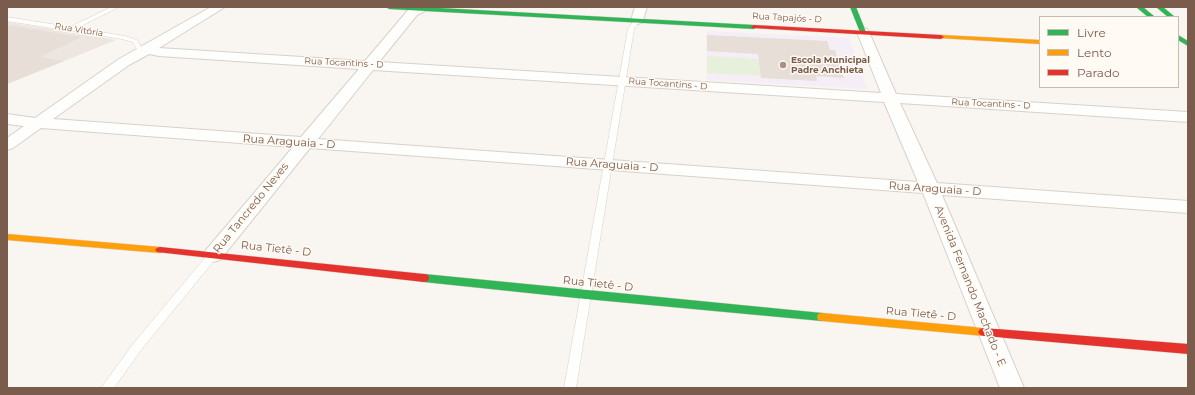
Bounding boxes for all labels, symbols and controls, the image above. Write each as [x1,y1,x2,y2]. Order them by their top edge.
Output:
street label: Rua Tapajós - D [752,11,822,25]
legend [1039,16,1179,88]
street label: Rua Vitória [54,21,104,39]
text: Livre [1077,25,1106,40]
text: Lento [1077,45,1112,60]
place label: Escola Municipal Padre Anchieta [791,55,870,76]
street label: Rua Tocantins - D [304,56,384,70]
marker: Escola Municipal Padre Anchieta [778,60,788,70]
text: Parado [1077,65,1120,80]
street label: Rua Tocantins - D [628,76,708,92]
street label: Rua Tocantins - D [951,97,1031,111]
street label: Rua Araguaia - D [242,132,336,152]
street label: Rua Araguaia - D [565,155,659,175]
street label: Rua Tancredo Neves [211,160,291,256]
street label: Rua Araguaia - D [888,179,982,199]
street label: Avenida Fernando Machado - E [932,204,1008,368]
street label: Rua Tietê - D [240,239,312,259]
street label: Rua Tietê - D [562,274,634,294]
street label: Rua Tietê - D [885,304,957,324]

